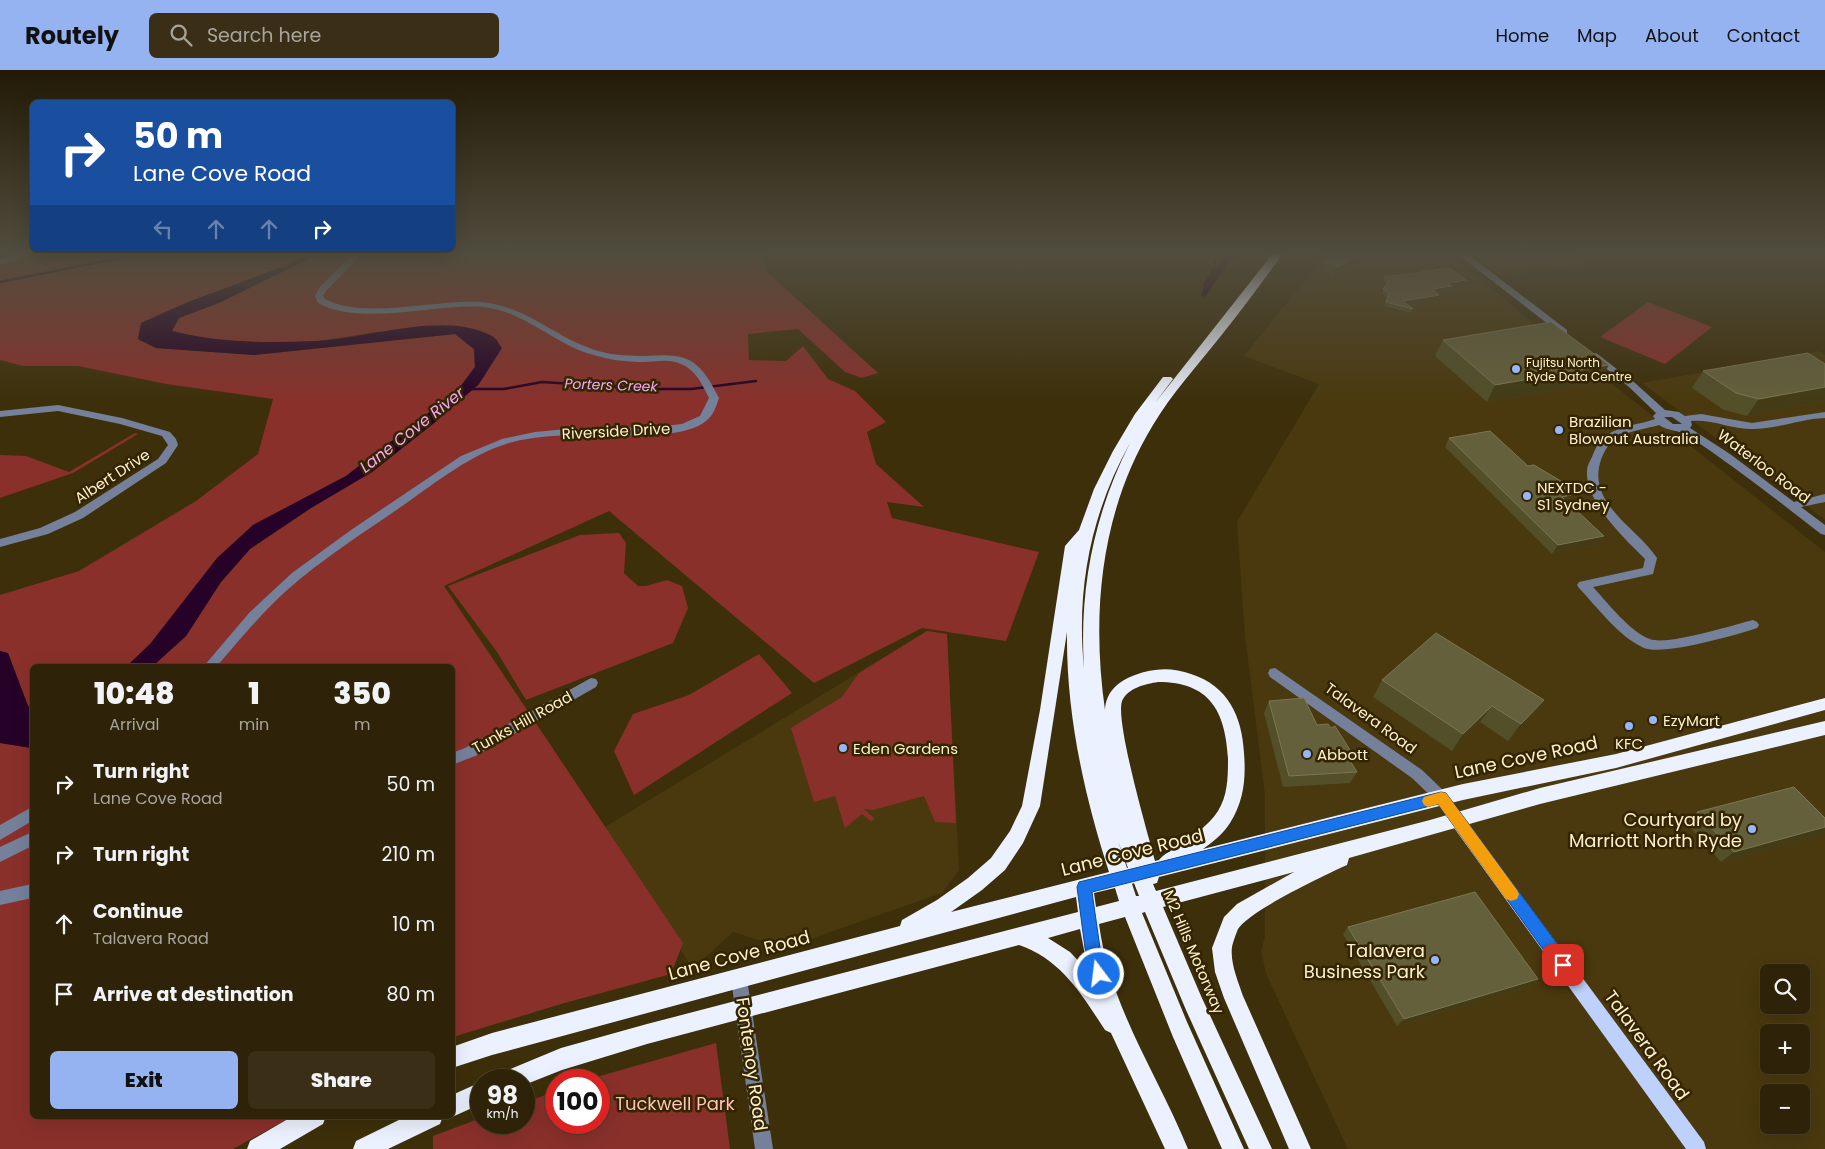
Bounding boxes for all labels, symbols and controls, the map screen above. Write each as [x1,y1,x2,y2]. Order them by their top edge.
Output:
search box [149,13,499,58]
text: Routely [25,19,119,52]
icon: search [167,21,195,49]
text: Search here [207,22,321,49]
text: Home [1495,23,1549,48]
text: Map [1577,23,1617,48]
text: About [1645,23,1699,48]
text: Contact [1727,23,1800,48]
text: 50 m [133,111,223,160]
icon: right [50,120,115,185]
text: Lane Cove Road [133,158,311,189]
icon: left [149,215,177,243]
icon: ahead [202,215,230,243]
icon: ahead [255,215,283,243]
icon: right [308,215,336,243]
place label: Fujitsu North Ryde Data Centre [1526,354,1632,385]
marker: Fujitsu North Ryde Data Centre [1510,363,1522,375]
water label: Porters Creek [564,373,659,397]
water label: Lane Cove River [355,381,470,478]
place label: Brazilian Blowout Australia [1569,411,1699,449]
street label: Riverside Drive [561,418,671,444]
marker: Brazilian Blowout Australia [1553,424,1565,436]
street label: Waterloo Road [1713,424,1815,508]
street label: Albert Drive [70,444,154,508]
place label: NEXTDC - S1 Sydney [1537,477,1610,515]
marker: NEXTDC - S1 Sydney [1521,490,1533,502]
text: 10:48 [94,672,175,715]
text: 1 [248,672,260,715]
text: 350 [333,672,391,715]
street label: Talavera Road [1321,678,1421,758]
street label: Tunks Hill Road [468,686,576,758]
place label: EzyMart [1663,710,1720,731]
text: Arrival [109,713,160,736]
text: min [239,713,269,736]
text: m [354,713,370,736]
marker: EzyMart [1647,714,1659,726]
marker: KFC [1623,720,1635,732]
street label: Lane Cove Road [1452,730,1600,784]
place label: KFC [1615,733,1643,754]
place label: Eden Gardens [853,738,958,759]
marker: Eden Gardens [837,742,849,754]
place label: Abbott [1317,744,1368,765]
marker: Abbott [1301,748,1313,760]
text: Turn right [93,758,189,785]
icon: right [50,770,78,798]
text: 50 m [386,771,435,798]
text: Lane Cove Road [93,787,223,810]
place label: Courtyard by Marriott North Ryde [1569,807,1742,853]
street label: Lane Cove Road [1058,822,1206,882]
marker: Courtyard by Marriott North Ryde [1746,823,1758,835]
icon: right [50,840,78,868]
text: Turn right [93,841,189,868]
text: 210 m [381,841,435,868]
street label: M2 Hills Motorway [1158,887,1230,1018]
text: Continue [93,898,183,925]
icon: ahead [50,910,78,938]
text: 10 m [392,911,435,938]
street label: Lane Cove Road [665,924,813,986]
text: Talavera Road [93,927,209,950]
place label: Talavera Business Park [1304,938,1426,984]
pin [1542,944,1584,986]
position arrow [1072,947,1124,999]
icon: arrive [1549,951,1577,979]
marker: Talavera Business Park [1429,954,1441,966]
map controls [1760,964,1810,1134]
button: search [1760,964,1810,1014]
icon: arrive [50,980,78,1008]
text: Arrive at destination [93,981,294,1008]
text: 80 m [386,981,435,1008]
street label: Talavera Road [1599,985,1695,1105]
street label: Fontenoy Road [730,996,774,1132]
button: + [1760,1024,1810,1074]
button: Exit [50,1051,238,1109]
button: Share [248,1051,435,1109]
speed limit sign: 100 [545,1069,610,1134]
text: 98 [487,1078,518,1113]
button: − [1760,1084,1810,1134]
park label: Tuckwell Park [615,1091,736,1116]
text: km/h [487,1105,518,1122]

